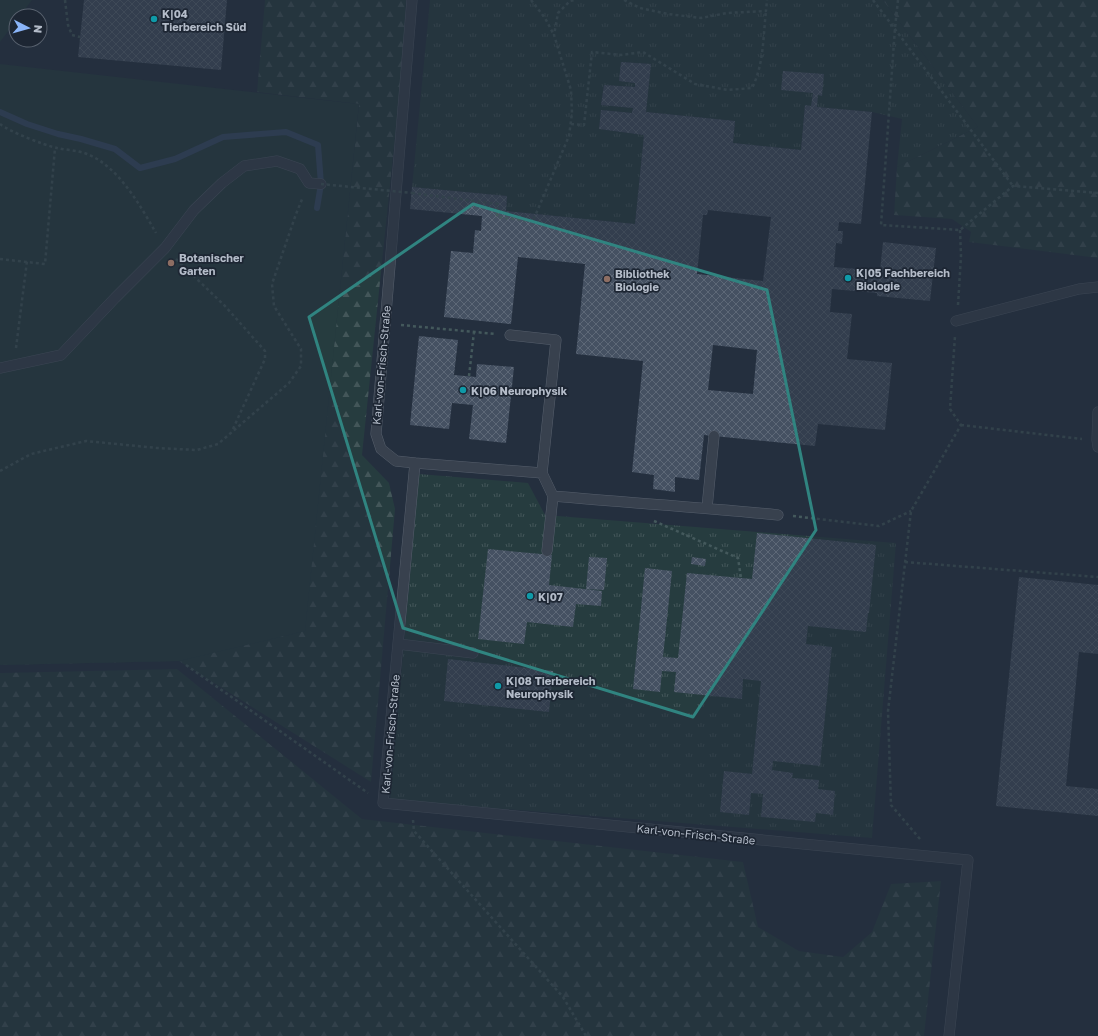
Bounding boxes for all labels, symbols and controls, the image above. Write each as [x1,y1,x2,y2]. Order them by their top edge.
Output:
place label: K|04 Tierbereich Süd [162,7,246,33]
north arrow [8,8,48,48]
marker: K|04 Tierbereich Süd [149,14,159,24]
text: N [32,24,45,34]
place label: Botanischer Garten [179,251,244,277]
marker: Botanischer Garten [166,258,176,268]
place label: K|05 Fachbereich Biologie [856,266,950,292]
place label: Bibliothek Biologie [615,267,670,293]
marker: K|05 Fachbereich Biologie [843,273,853,283]
marker: Bibliothek Biologie [602,274,612,284]
street label: Karl-von-Frisch-Straße [369,305,393,425]
place label: K|06 Neurophysik [471,384,568,397]
marker: K|06 Neurophysik [458,385,468,395]
place label: K|07 [538,590,563,603]
marker: K|07 [525,591,535,601]
street label: Karl-von-Frisch-Straße [378,674,402,794]
place label: K|08 Tierbereich Neurophysik [506,674,596,700]
marker: K|08 Tierbereich Neurophysik [493,681,503,691]
street label: Karl-von-Frisch-Straße [636,821,756,847]

